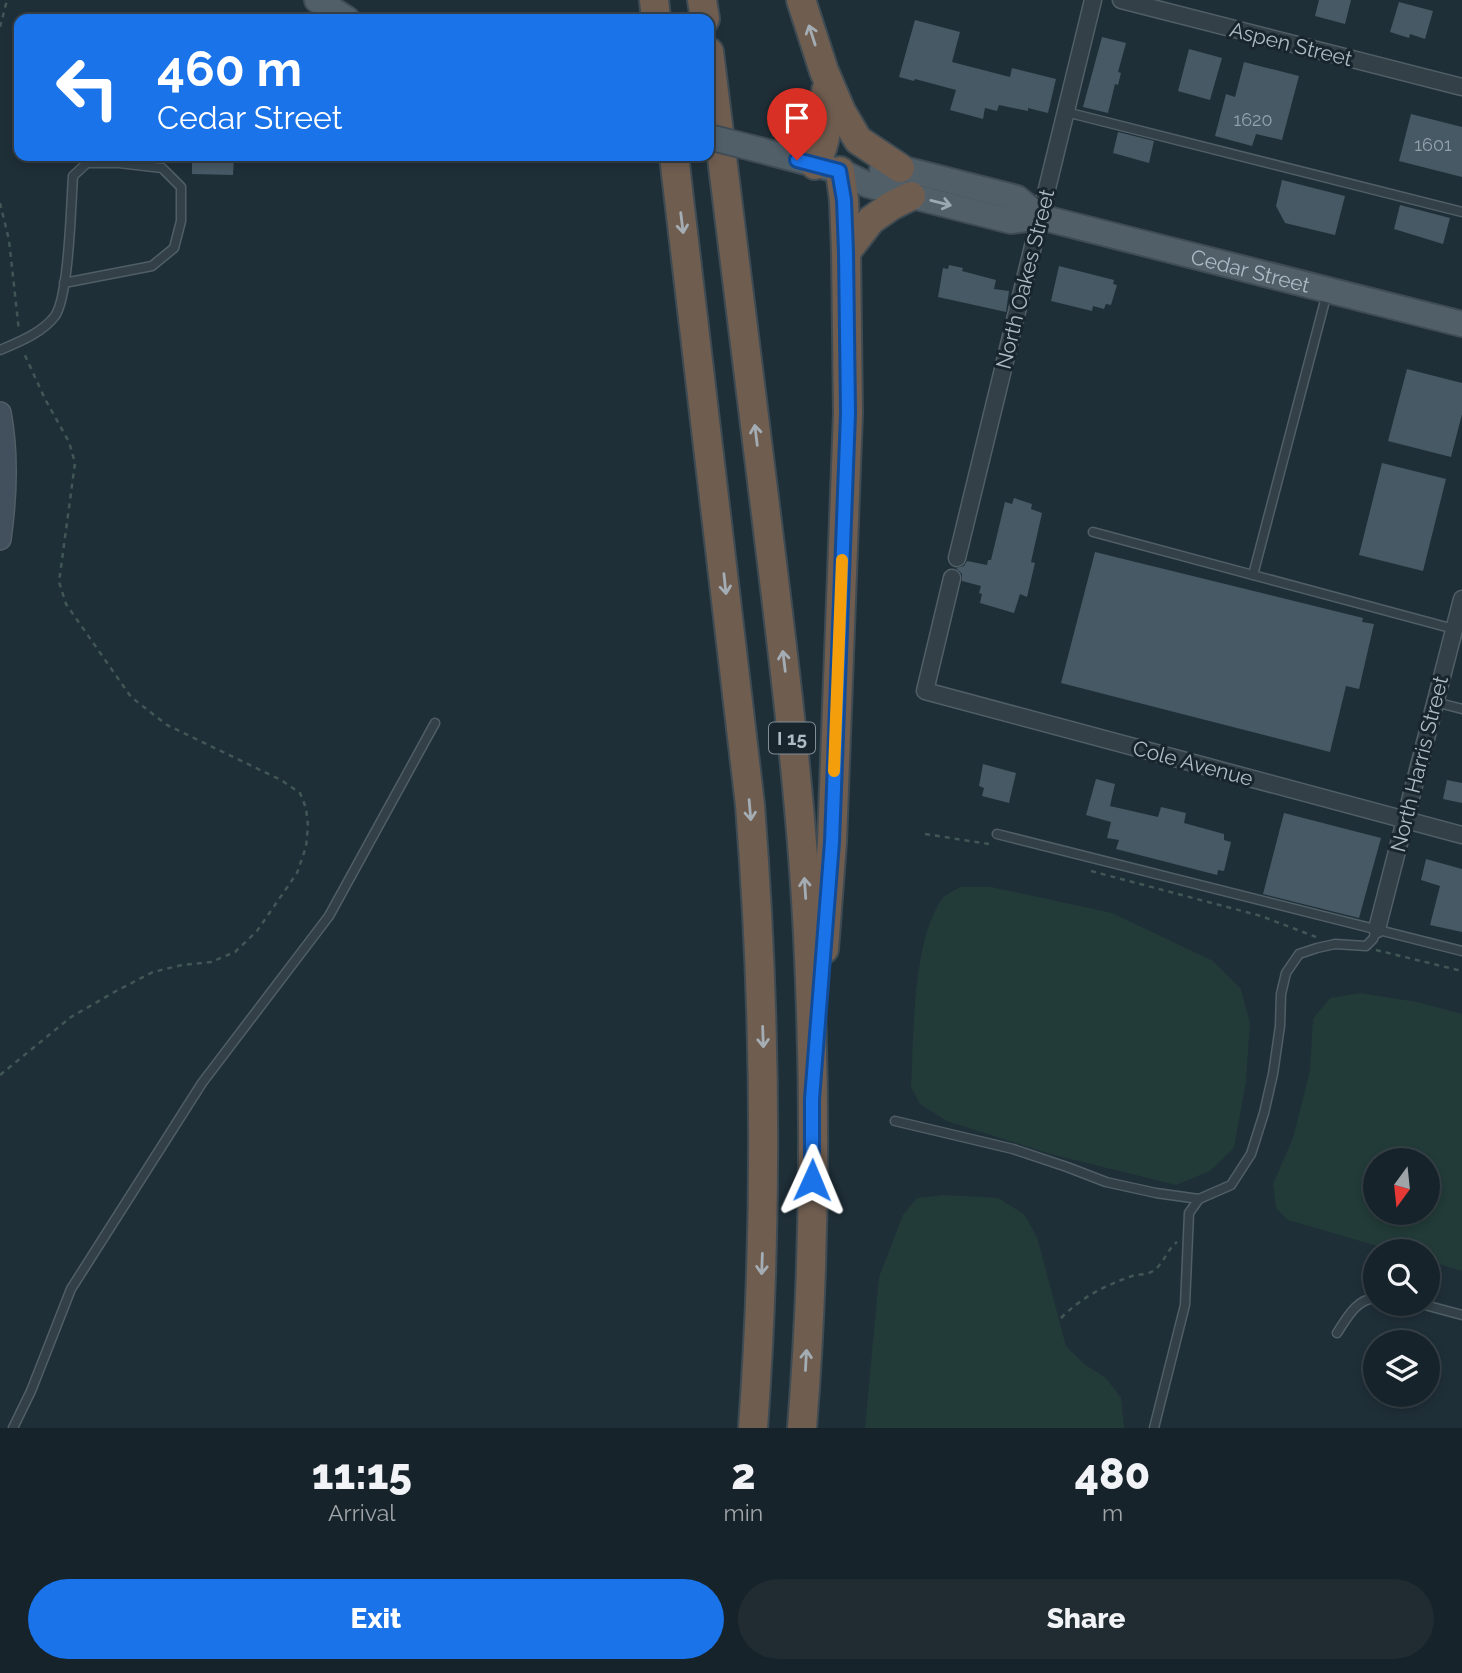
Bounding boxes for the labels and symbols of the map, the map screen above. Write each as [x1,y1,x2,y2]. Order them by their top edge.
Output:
street label: Aspen Street [1227,17,1355,71]
one-way arrow [805,25,817,47]
pin [767,88,827,160]
house number: 1620 [1234,109,1272,130]
house number: 1601 [1414,134,1452,155]
street label: North Oakes Street [991,187,1059,371]
one-way arrow [929,197,952,210]
one-way arrow [676,212,689,234]
street label: Cedar Street [1188,243,1313,297]
one-way arrow [749,425,762,447]
one-way arrow [718,572,731,595]
one-way arrow [777,650,790,673]
street label: North Harris Street [1385,673,1453,855]
road number: I 15 [769,722,815,754]
street label: Cole Avenue [1130,735,1256,791]
one-way arrow [744,798,757,821]
one-way arrow [798,877,811,899]
one-way arrow [757,1025,770,1048]
position arrow [775,1143,849,1217]
north arrow [1363,1148,1440,1225]
one-way arrow [756,1253,769,1276]
one-way arrow [800,1349,813,1372]

